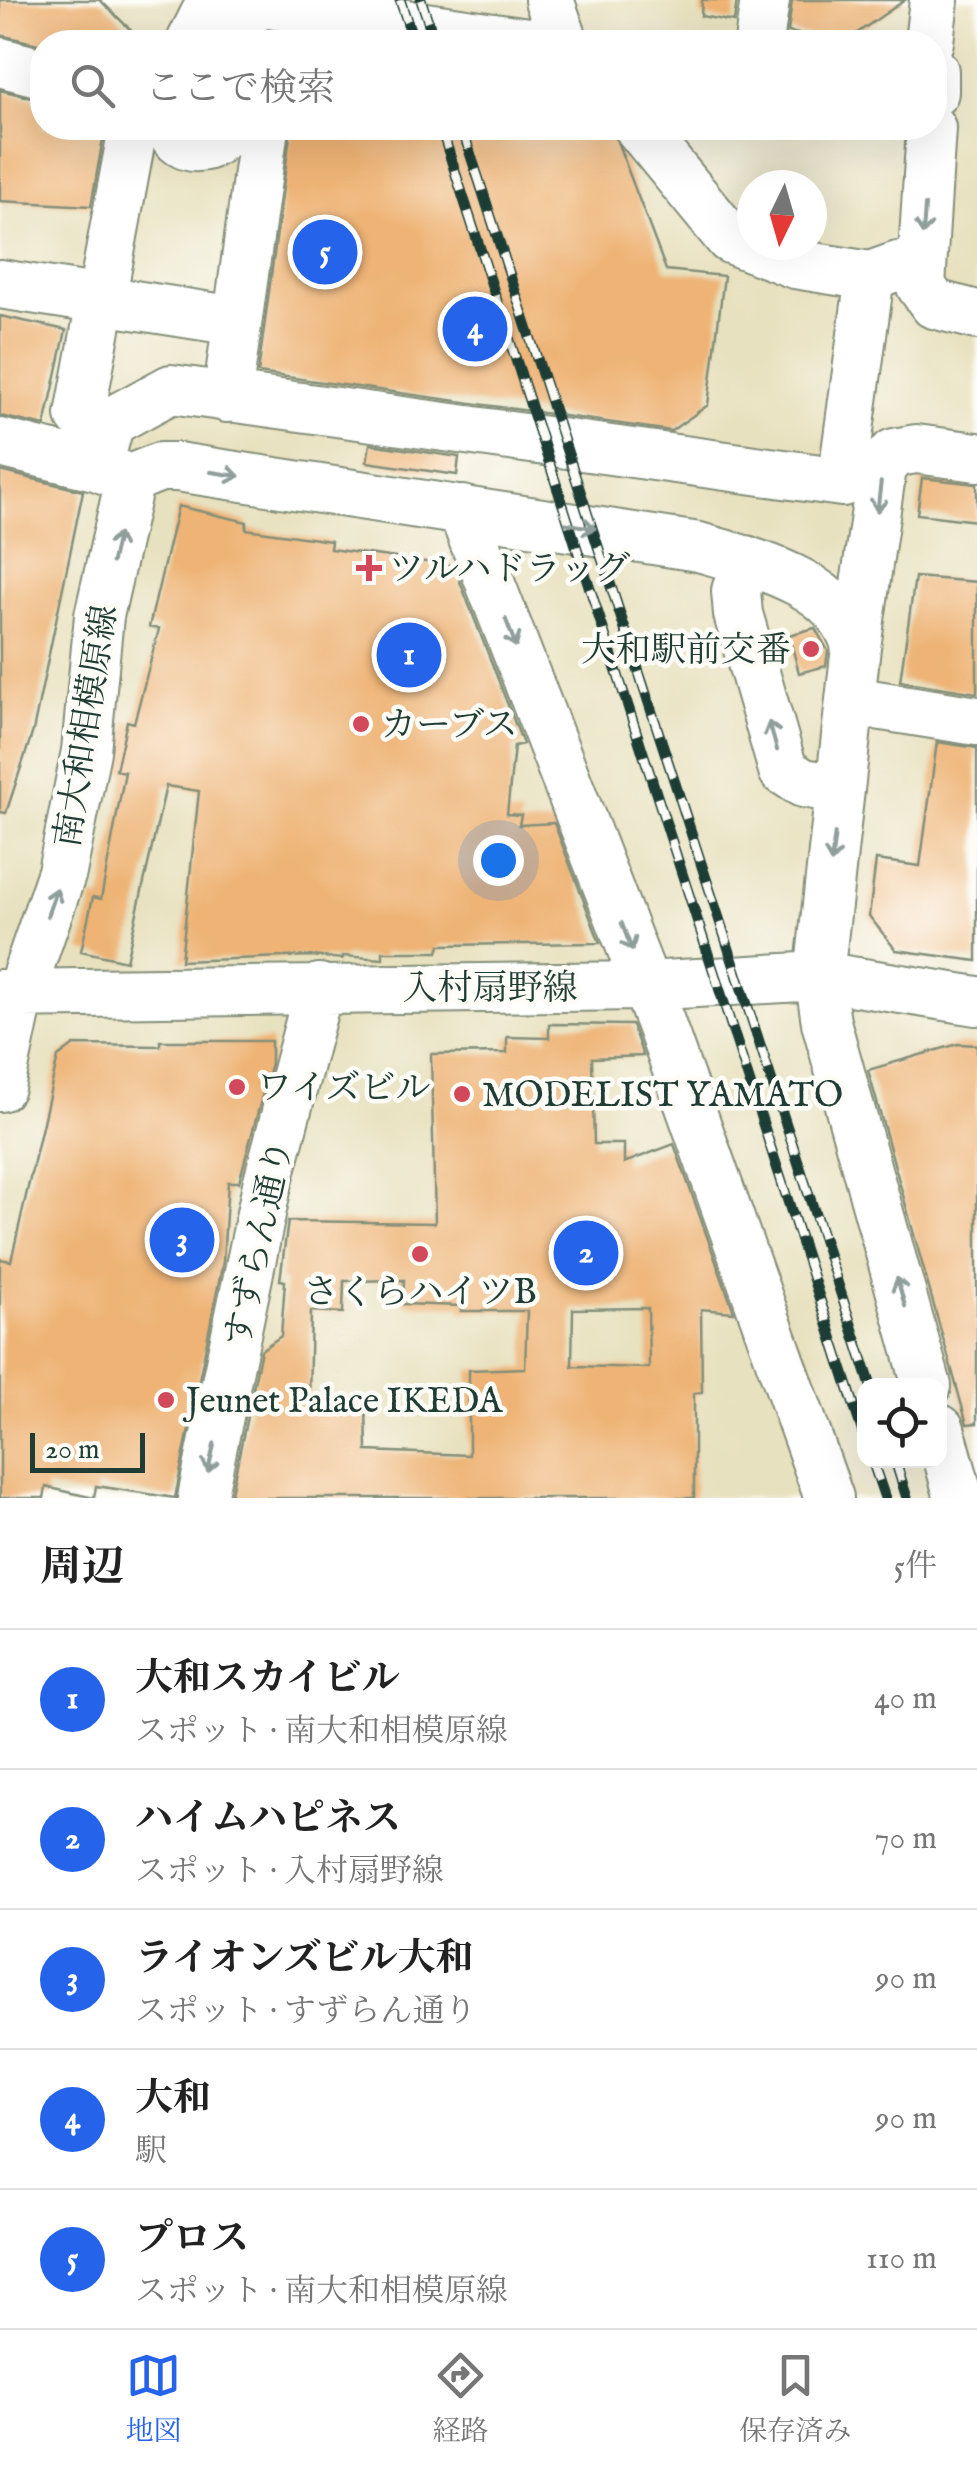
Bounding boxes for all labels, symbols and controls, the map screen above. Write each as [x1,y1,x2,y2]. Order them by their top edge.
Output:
search box [30,30,947,140]
icon: search [65,58,120,113]
text: ここで検索 [145,66,335,114]
north arrow [737,170,827,260]
one-way arrow [914,204,933,236]
pin: 5 [292,214,358,290]
pin: 4 [442,292,508,366]
one-way arrow [208,466,241,484]
one-way arrow [869,480,888,512]
one-way arrow [565,517,597,536]
one-way arrow [107,533,125,565]
place label: ツルハドラッグ [389,548,630,593]
marker: ツルハドラッグ [358,557,380,579]
street label: 南大和相模原線 [46,602,129,851]
one-way arrow [504,617,522,648]
pin: 1 [376,618,442,692]
place label: 大和駅前交番 [581,629,791,674]
marker: 大和駅前交番 [800,638,822,660]
place label: カーブス [381,704,518,749]
marker: カーブス [350,713,372,735]
one-way arrow [763,721,781,752]
one-way arrow [823,831,842,863]
your location [473,835,524,886]
one-way arrow [44,887,62,918]
one-way arrow [619,921,637,951]
street label: 入村扇野線 [402,967,578,1012]
place label: ワイズビル [257,1067,431,1112]
place label: MODELIST YAMATO [482,1074,843,1119]
marker: ワイズビル [226,1076,248,1098]
marker: MODELIST YAMATO [451,1083,473,1105]
street label: すずらん通り [217,1136,304,1351]
pin: 3 [150,1202,214,1278]
pin: 2 [554,1216,618,1290]
marker: さくらハイツB [409,1243,431,1265]
place label: さくらハイツB [303,1271,537,1316]
one-way arrow [891,1276,910,1308]
map controls [857,1378,947,1468]
button: locate [857,1378,947,1468]
place label: Jeunet Palace IKEDA [182,1380,504,1425]
marker: Jeunet Palace IKEDA [155,1389,177,1411]
scale bar [30,1428,145,1472]
text: 20 m [45,1433,100,1468]
one-way arrow [201,1441,220,1473]
text: 周辺 [40,1542,124,1595]
text: 5件 [893,1547,937,1588]
text: 大和スカイビル [135,1656,400,1704]
text: 1 [67,1679,78,1720]
text: 40 m [874,1679,937,1720]
text: スポット · 南大和相模原線 [135,1712,508,1753]
text: ハイムハピネス [135,1796,401,1844]
text: 2 [65,1819,80,1860]
text: 70 m [875,1819,937,1860]
text: スポット · 入村扇野線 [135,1852,444,1893]
text: ライオンズビル大和 [135,1936,474,1984]
text: 3 [67,1959,78,2000]
text: 90 m [876,1959,937,2000]
text: スポット · すずらん通り [135,1992,476,2033]
text: 大和 [135,2076,211,2124]
text: 4 [65,2099,80,2140]
text: 90 m [876,2099,937,2140]
text: 駅 [135,2132,167,2173]
text: プロス [135,2216,249,2264]
text: 5 [67,2239,78,2280]
text: 110 m [866,2239,937,2280]
text: スポット · 南大和相模原線 [135,2272,508,2313]
tab: 地図 [125,2348,182,2450]
tab: 経路 [432,2348,489,2450]
tab: 保存済み [739,2348,852,2450]

